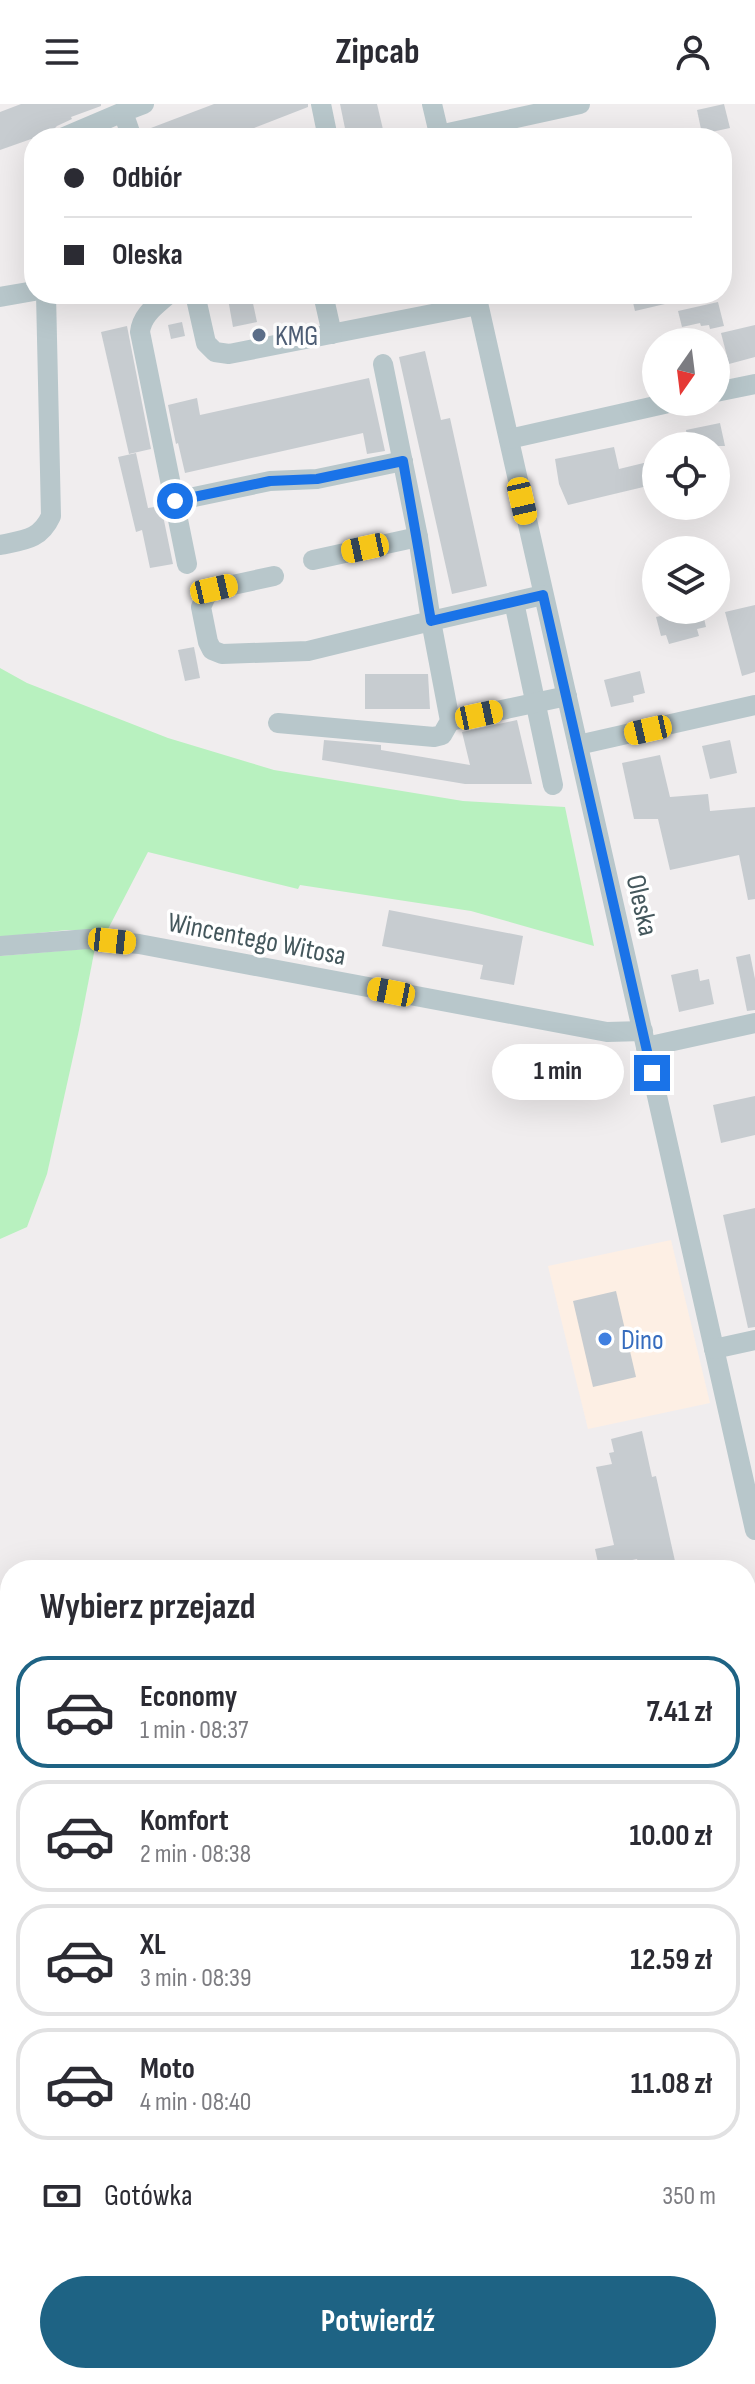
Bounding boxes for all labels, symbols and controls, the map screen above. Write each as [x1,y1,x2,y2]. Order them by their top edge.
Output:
icon: menu [40,30,84,74]
icon: person [671,30,715,74]
text: Zipcab [335,31,420,74]
text: Odbiór [112,160,182,196]
text: Oleska [112,237,183,273]
place label: KMG [275,320,318,353]
marker: KMG [250,326,268,344]
north arrow [642,328,730,416]
map controls [642,328,730,624]
button: locate [642,432,730,520]
car [505,475,539,527]
route start [157,483,193,519]
car [339,531,391,565]
button: layers [642,536,730,624]
car [188,572,240,606]
car [453,698,505,732]
car [622,713,674,747]
street label: Oleska [619,872,665,939]
street label: Wincentego Witosa [165,906,349,973]
car [87,927,137,955]
car [365,976,417,1008]
callout: 1 min [492,1045,624,1101]
route end [634,1055,670,1091]
text: 1 min [534,1056,582,1087]
place label: Dino [621,1324,664,1357]
marker: Dino [596,1330,614,1348]
text: Wybierz przejazd [40,1586,256,1629]
icon: car [44,1676,116,1748]
text: Economy [140,1679,237,1715]
text: 7.41 zł [647,1694,712,1730]
text: 1 min · 08:37 [140,1715,249,1746]
icon: car [44,1800,116,1872]
text: Komfort [140,1803,229,1839]
text: 10.00 zł [630,1818,712,1854]
text: 2 min · 08:38 [140,1839,251,1870]
icon: car [44,1924,116,1996]
text: XL [140,1927,166,1963]
text: 12.59 zł [630,1942,712,1978]
text: 3 min · 08:39 [140,1963,251,1994]
icon: car [44,2048,116,2120]
text: Moto [140,2051,195,2087]
text: 11.08 zł [631,2066,712,2102]
text: 4 min · 08:40 [140,2087,251,2118]
icon: cash [40,2174,84,2218]
text: Gotówka [104,2178,193,2214]
text: 350 m [662,2181,716,2212]
button: Potwierdź [40,2276,716,2368]

